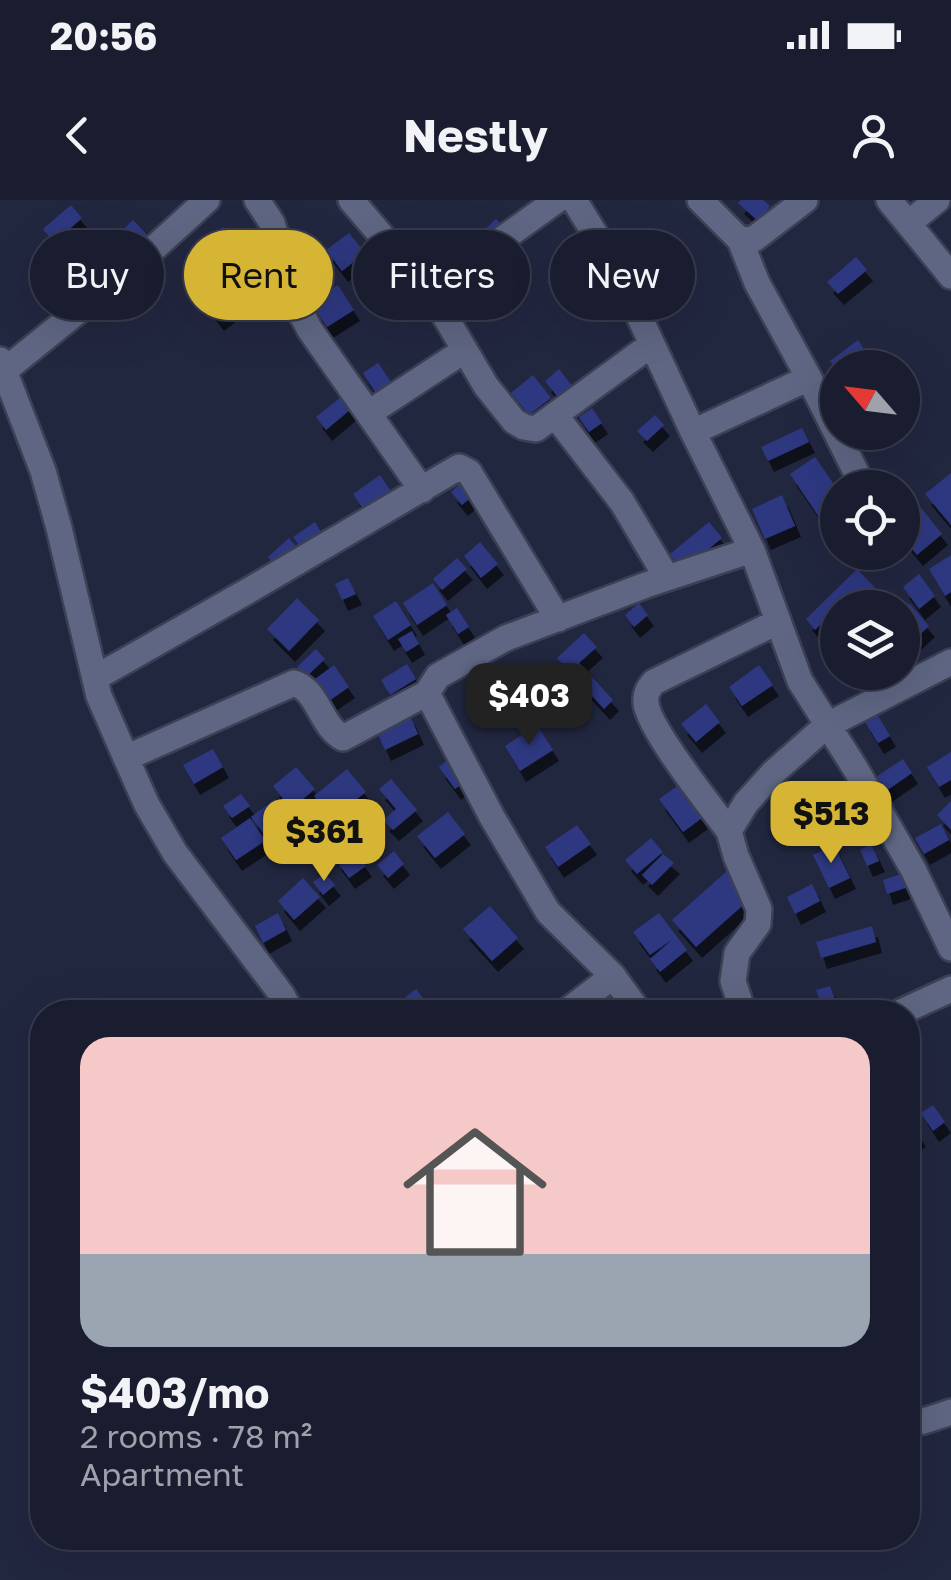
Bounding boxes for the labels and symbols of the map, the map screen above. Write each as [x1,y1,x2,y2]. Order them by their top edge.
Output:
north arrow [820,350,920,450]
pin: $403 [470,663,588,748]
pin: $513 [772,781,890,866]
pin: $361 [265,799,383,884]

